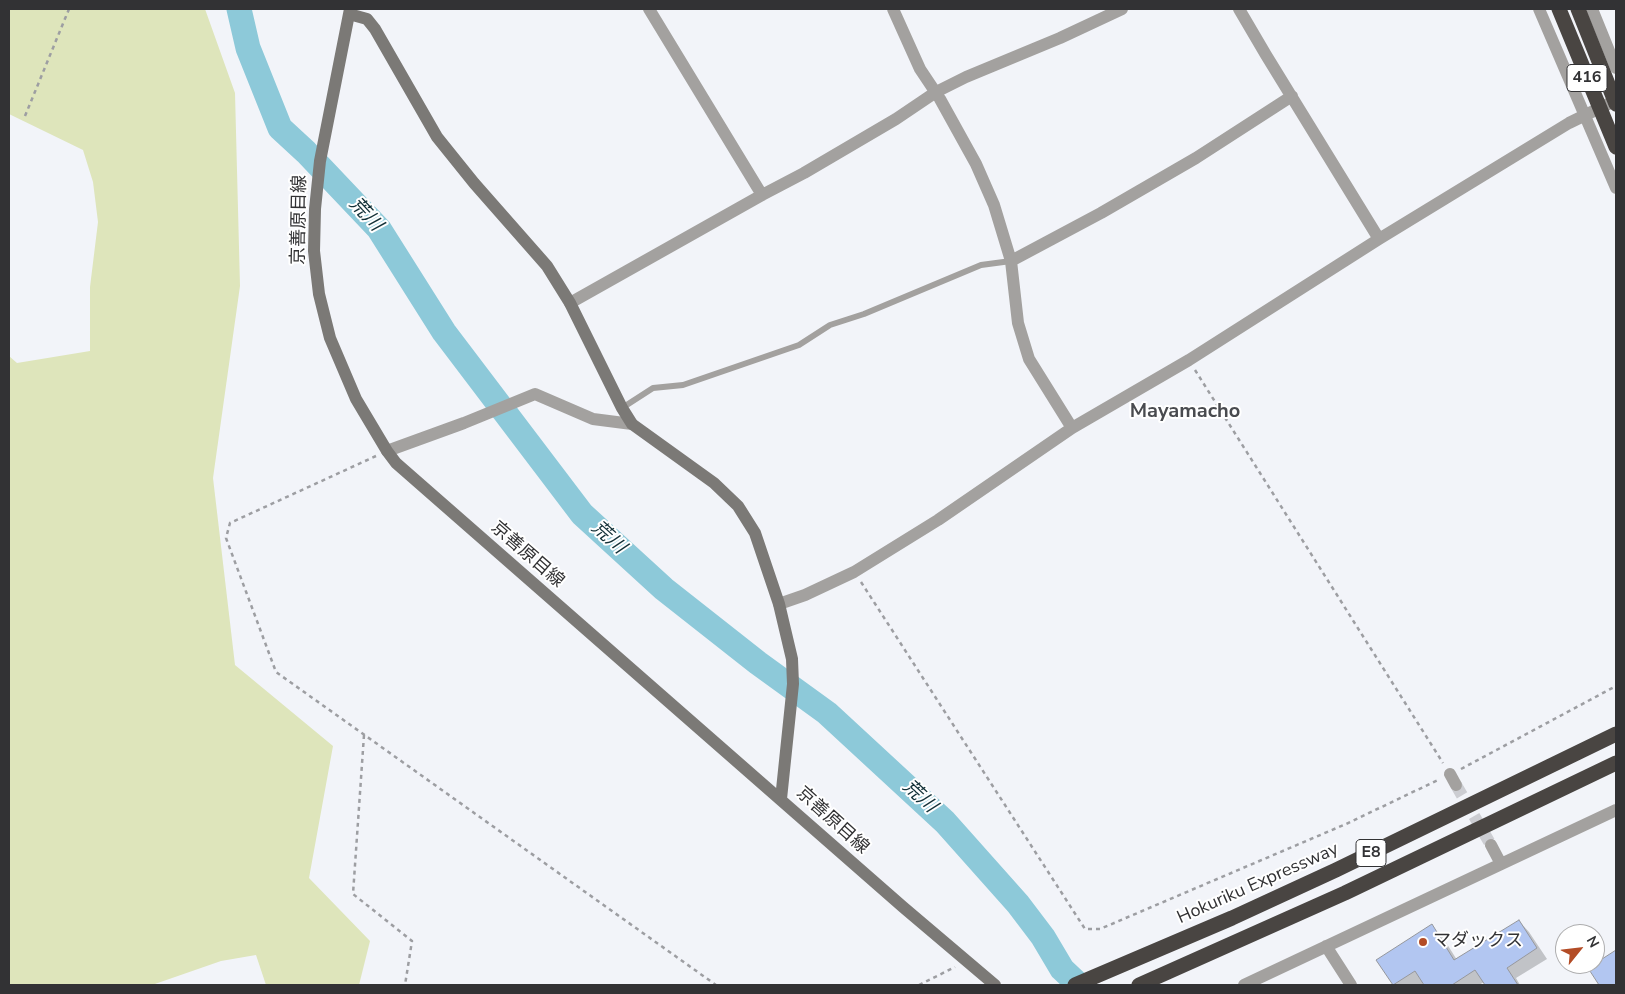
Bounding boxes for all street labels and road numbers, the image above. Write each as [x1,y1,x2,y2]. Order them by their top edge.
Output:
road number: 416 [1567,64,1607,92]
street label: 京善原目線 [288,175,312,265]
street label: 京善原目線 [486,517,568,593]
street label: 京善原目線 [791,783,873,859]
street label: Hokuriku Expressway [1174,839,1342,929]
road number: E8 [1356,840,1386,866]

